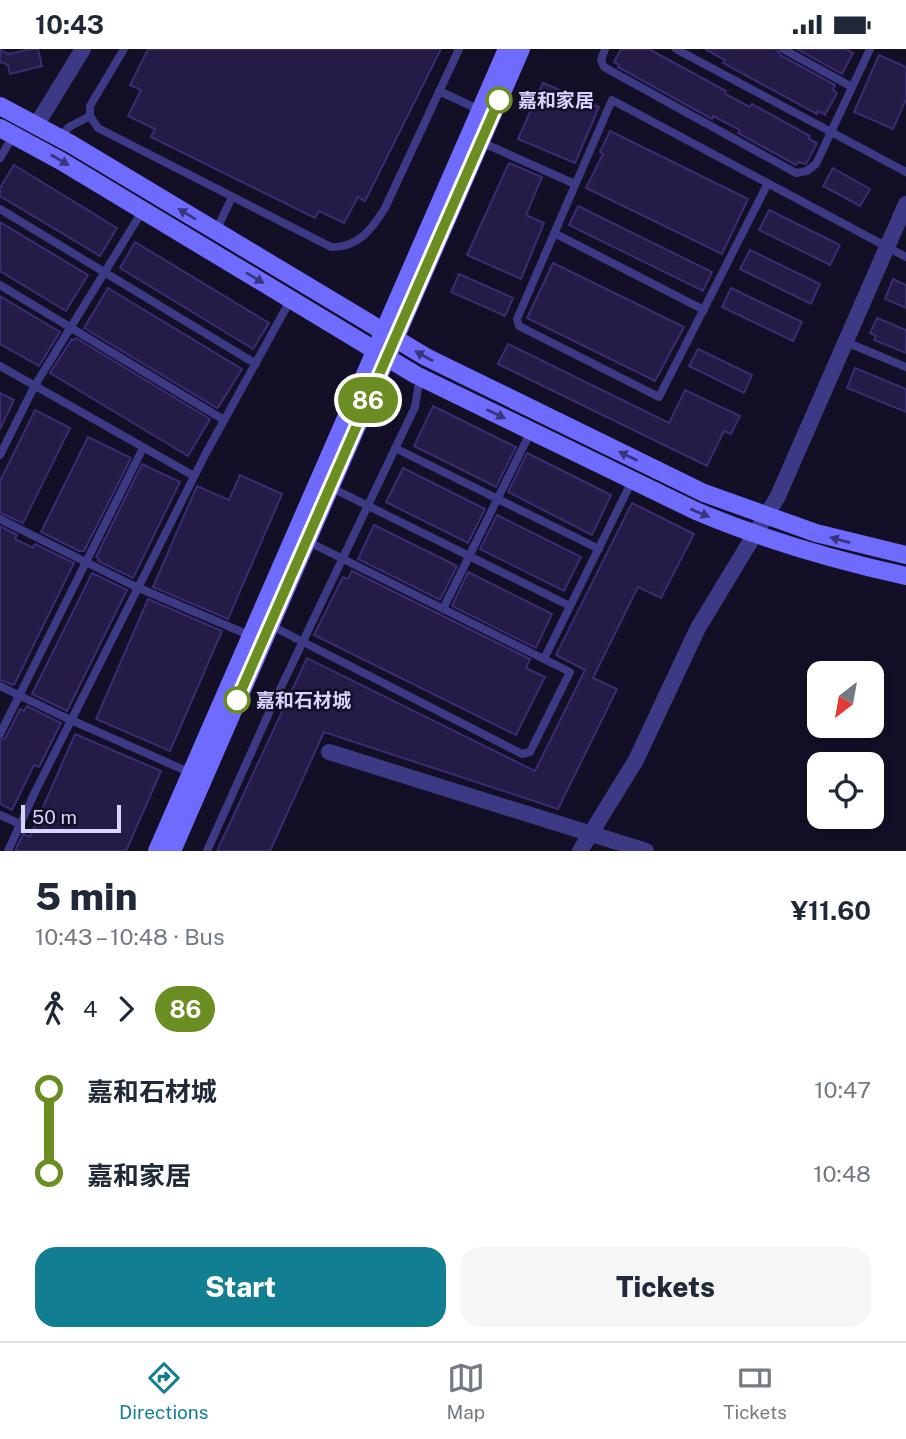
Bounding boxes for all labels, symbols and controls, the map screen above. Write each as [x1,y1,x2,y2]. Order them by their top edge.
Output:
text: 10:43 [35,9,104,40]
marker: 嘉和家居 [486,87,512,113]
place label: 嘉和家居 [518,89,594,111]
one-way arrow [51,154,70,167]
one-way arrow [178,207,197,220]
one-way arrow [246,271,265,284]
one-way arrow [415,350,434,362]
line badge: 86 [336,377,400,423]
text: 86 [352,386,384,414]
one-way arrow [486,408,506,419]
one-way arrow [618,451,638,462]
one-way arrow [690,507,710,519]
one-way arrow [828,534,850,545]
north arrow [807,661,884,739]
map controls [807,661,884,829]
marker: 嘉和石材城 [224,687,250,713]
place label: 嘉和石材城 [256,689,351,711]
button: locate [807,752,884,829]
scale bar [21,802,121,834]
text: 50 m [32,806,77,828]
text: 5 min [35,874,137,919]
text: ¥11.60 [791,895,871,926]
text: 10:43 – 10:48 · Bus [35,923,225,950]
icon: walk [35,990,73,1028]
icon: forward [107,990,145,1028]
text: 4 [83,995,97,1022]
text: 86 [169,995,201,1023]
text: 嘉和石材城 [87,1076,217,1107]
text: 10:47 [814,1076,871,1103]
text: 嘉和家居 [87,1160,191,1191]
text: 10:48 [813,1160,871,1187]
button: Start [35,1247,446,1327]
button: Tickets [460,1247,871,1327]
tab: Directions [119,1359,208,1423]
tab: Map [446,1359,485,1423]
tab: Tickets [723,1359,787,1423]

